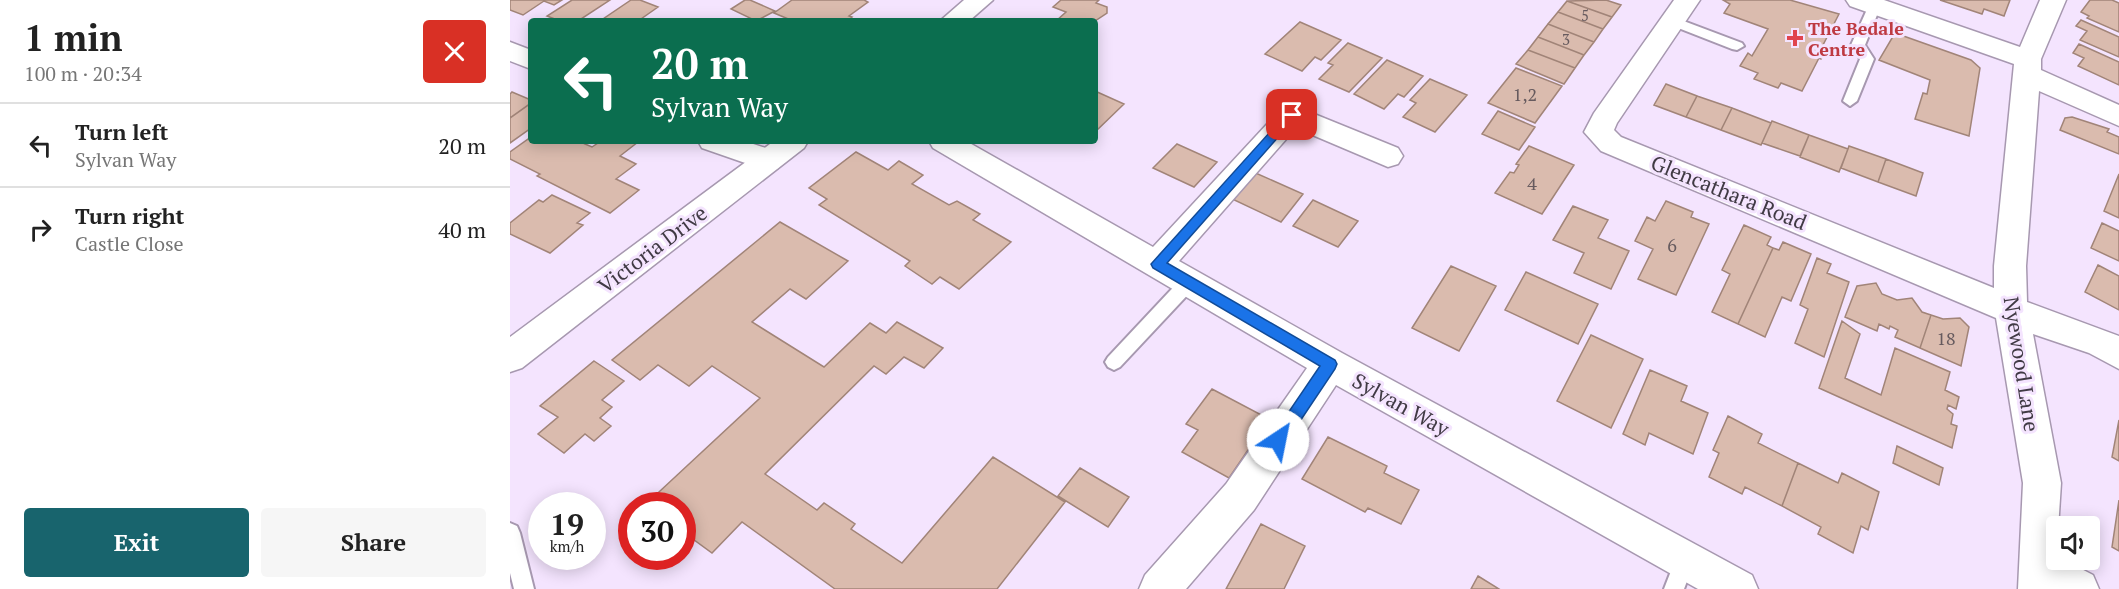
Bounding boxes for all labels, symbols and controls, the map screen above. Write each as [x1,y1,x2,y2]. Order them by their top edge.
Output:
house number: 5 [1581,5,1589,25]
text: 1 min [24,14,122,61]
place label: The Bedale Centre [1808,16,1904,61]
button: close [423,20,486,83]
house number: 3 [1562,29,1570,49]
marker: The Bedale Centre [1786,29,1804,47]
text: 20 m [651,35,749,91]
icon: left [552,42,630,120]
text: 100 m · 20:34 [24,60,142,87]
house number: 1,2 [1513,82,1537,106]
text: Sylvan Way [651,89,788,125]
pin [1266,89,1317,140]
icon: arrive [1275,98,1308,131]
text: Turn left [75,117,168,146]
icon: left [24,129,57,162]
text: 20 m [438,131,486,160]
text: Sylvan Way [75,146,176,173]
street label: Glencathara Road [1647,148,1811,236]
house number: 4 [1527,171,1537,195]
street label: Victoria Drive [592,199,712,299]
text: Turn right [75,201,184,230]
icon: right [24,213,57,246]
text: 40 m [438,215,486,244]
text: Castle Close [75,230,184,257]
house number: 6 [1667,233,1677,257]
street label: Nyewood Lane [1998,294,2046,434]
house number: 18 [1936,326,1956,350]
street label: Sylvan Way [1348,366,1455,442]
position arrow [1246,408,1310,472]
speed limit sign: 30 [618,492,696,570]
text: 19 [550,504,584,544]
button: Exit [24,508,249,577]
button: Share [261,508,486,577]
map controls [2046,516,2100,570]
button: sound [2046,516,2100,570]
text: km/h [550,536,584,556]

